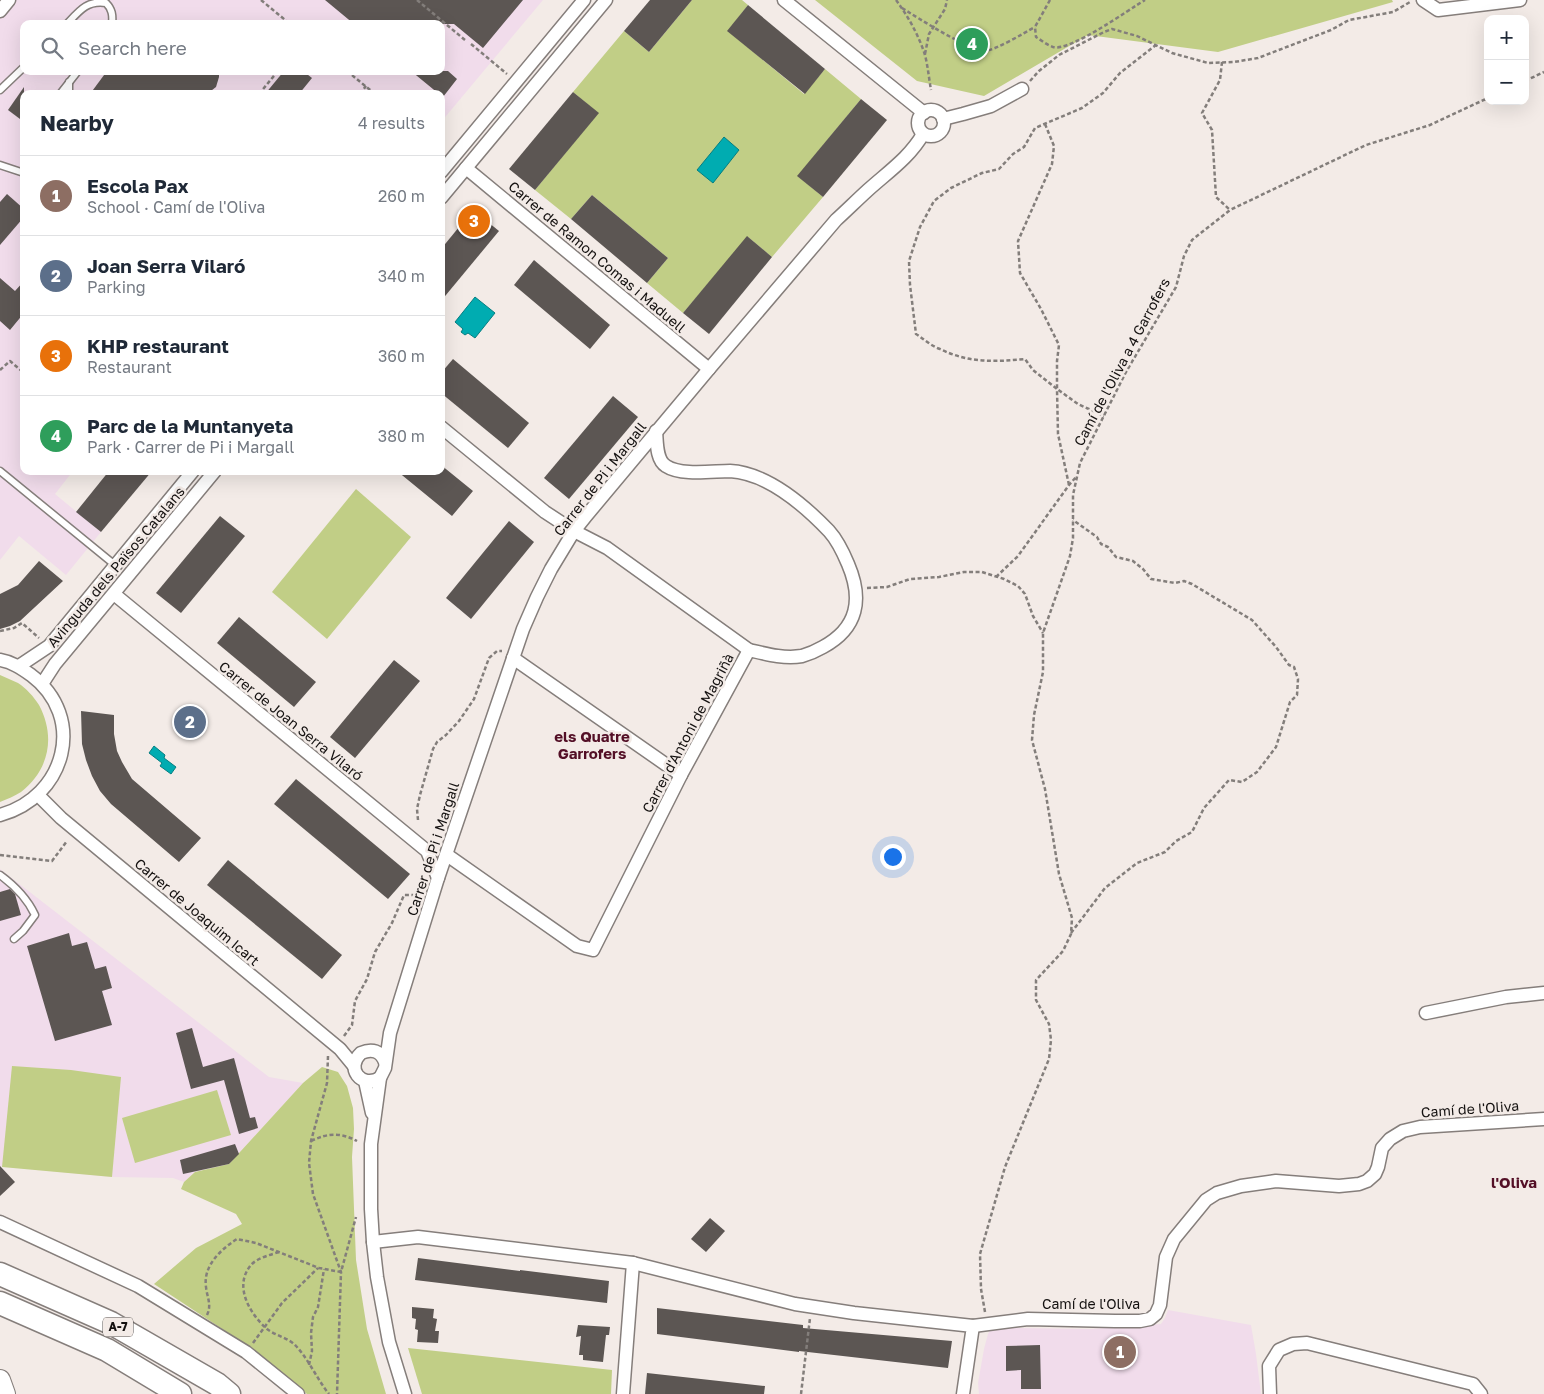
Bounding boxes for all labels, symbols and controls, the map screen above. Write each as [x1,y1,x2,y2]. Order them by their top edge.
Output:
map controls [1484,15,1529,105]
button: + [1484,15,1529,60]
search box [20,20,445,75]
pin: 4 [956,25,988,63]
icon: search [38,34,66,62]
text: Search here [78,36,187,59]
button: − [1484,60,1529,105]
text: Nearby [40,110,114,136]
text: 4 results [358,113,425,133]
text: Escola Pax [87,174,188,197]
street label: Carrer de Ramon Comas i Maduell [505,177,689,336]
text: 1 [52,186,60,206]
text: 260 m [378,186,425,206]
text: School · Camí de l'Oliva [87,197,265,217]
pin: 3 [458,202,490,240]
text: Joan Serra Vilaró [87,254,245,277]
text: 2 [51,266,61,286]
text: 340 m [378,266,425,286]
street label: Camí de l'Oliva a 4 Garrofers [1070,275,1173,449]
text: Parking [87,277,146,297]
text: KHP restaurant [87,334,229,357]
text: 3 [51,346,61,366]
text: 360 m [378,346,425,366]
text: Restaurant [87,357,172,377]
text: Parc de la Muntanyeta [87,414,293,437]
street label: Carrer de Pi i Margall [550,418,649,539]
text: 4 [51,426,61,446]
text: 380 m [378,426,425,446]
text: Park · Carrer de Pi i Margall [87,437,294,457]
street label: Avinguda dels Països Catalans [43,483,188,651]
street label: Carrer d'Antoni de Magriñà [638,650,737,815]
street label: Carrer de Joan Serra Vilaró [216,657,367,784]
pin: 2 [174,703,206,741]
district label: els Quatre Garrofers [554,727,630,762]
street label: Carrer de Pi i Margall [403,780,462,918]
your location [880,844,906,870]
street label: Carrer de Joaquim Icart [131,854,263,969]
street label: Camí de l'Oliva [1420,1097,1520,1120]
district label: l'Oliva [1491,1173,1537,1191]
street label: Camí de l'Oliva [1042,1295,1140,1312]
road number: A-7 [103,1318,133,1336]
pin: 1 [1104,1333,1136,1371]

